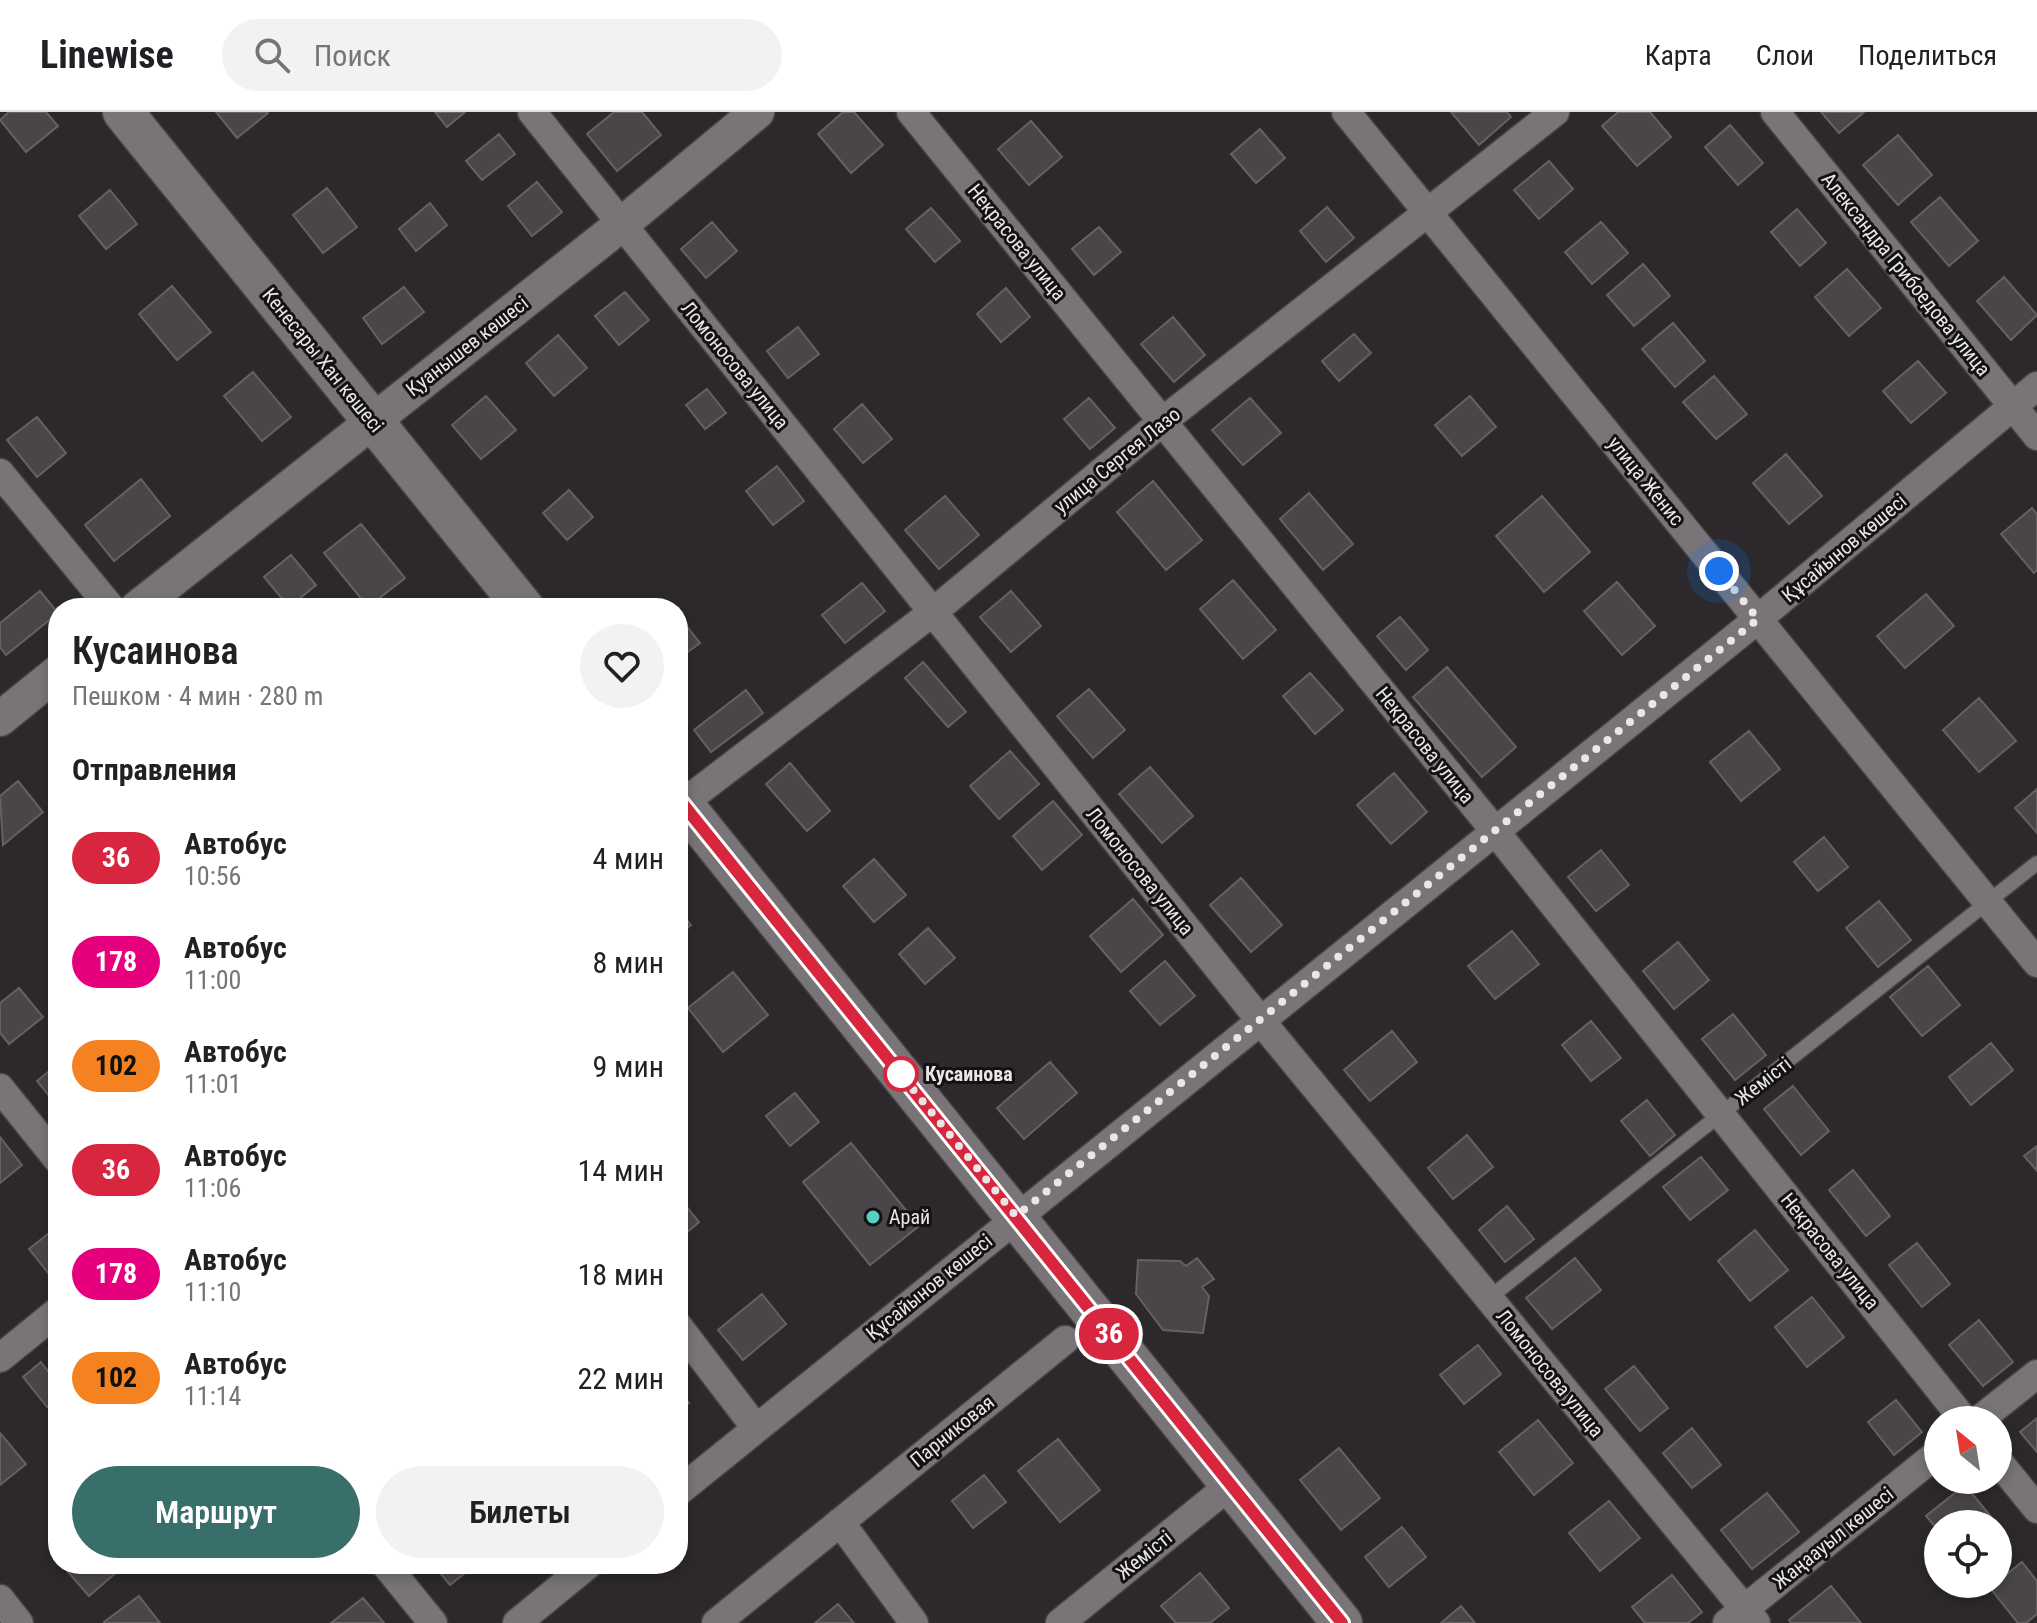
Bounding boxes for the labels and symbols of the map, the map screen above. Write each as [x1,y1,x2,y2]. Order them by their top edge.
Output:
street label: Александра Грибоедова улица [1816,167,1996,381]
street label: Некрасова улица [963,179,1071,305]
street label: Кенесары Хан көшесі [257,283,389,437]
street label: Қуанышев көшесі [401,291,533,401]
street label: Ломоносова улица [676,296,794,434]
street label: улица Сергея Лазо [1049,402,1185,518]
street label: улица Женис [1603,432,1689,530]
street label: Құсайынов көшесі [1777,489,1911,607]
your location [1699,551,1739,591]
street label: Некрасова улица [1371,682,1479,808]
street label: Ломоносова улица [1081,802,1199,940]
street label: Жемісті [1730,1052,1796,1110]
marker: Кусаинова [884,1057,918,1091]
place label: Кусаинова [925,1062,1013,1086]
street label: Некрасова улица [1776,1188,1884,1314]
place label: Арай [889,1205,930,1229]
marker: Арай [864,1208,882,1226]
street label: Құсайынов көшесі [861,1229,997,1345]
street label: Ломоносова улица [1491,1304,1609,1442]
line badge: 36 [1073,1308,1145,1360]
street label: Парниковая [905,1390,999,1472]
north arrow [1924,1406,2012,1494]
street label: Жаңаауыл көшесі [1768,1482,1898,1594]
street label: Жемісті [1111,1525,1177,1585]

